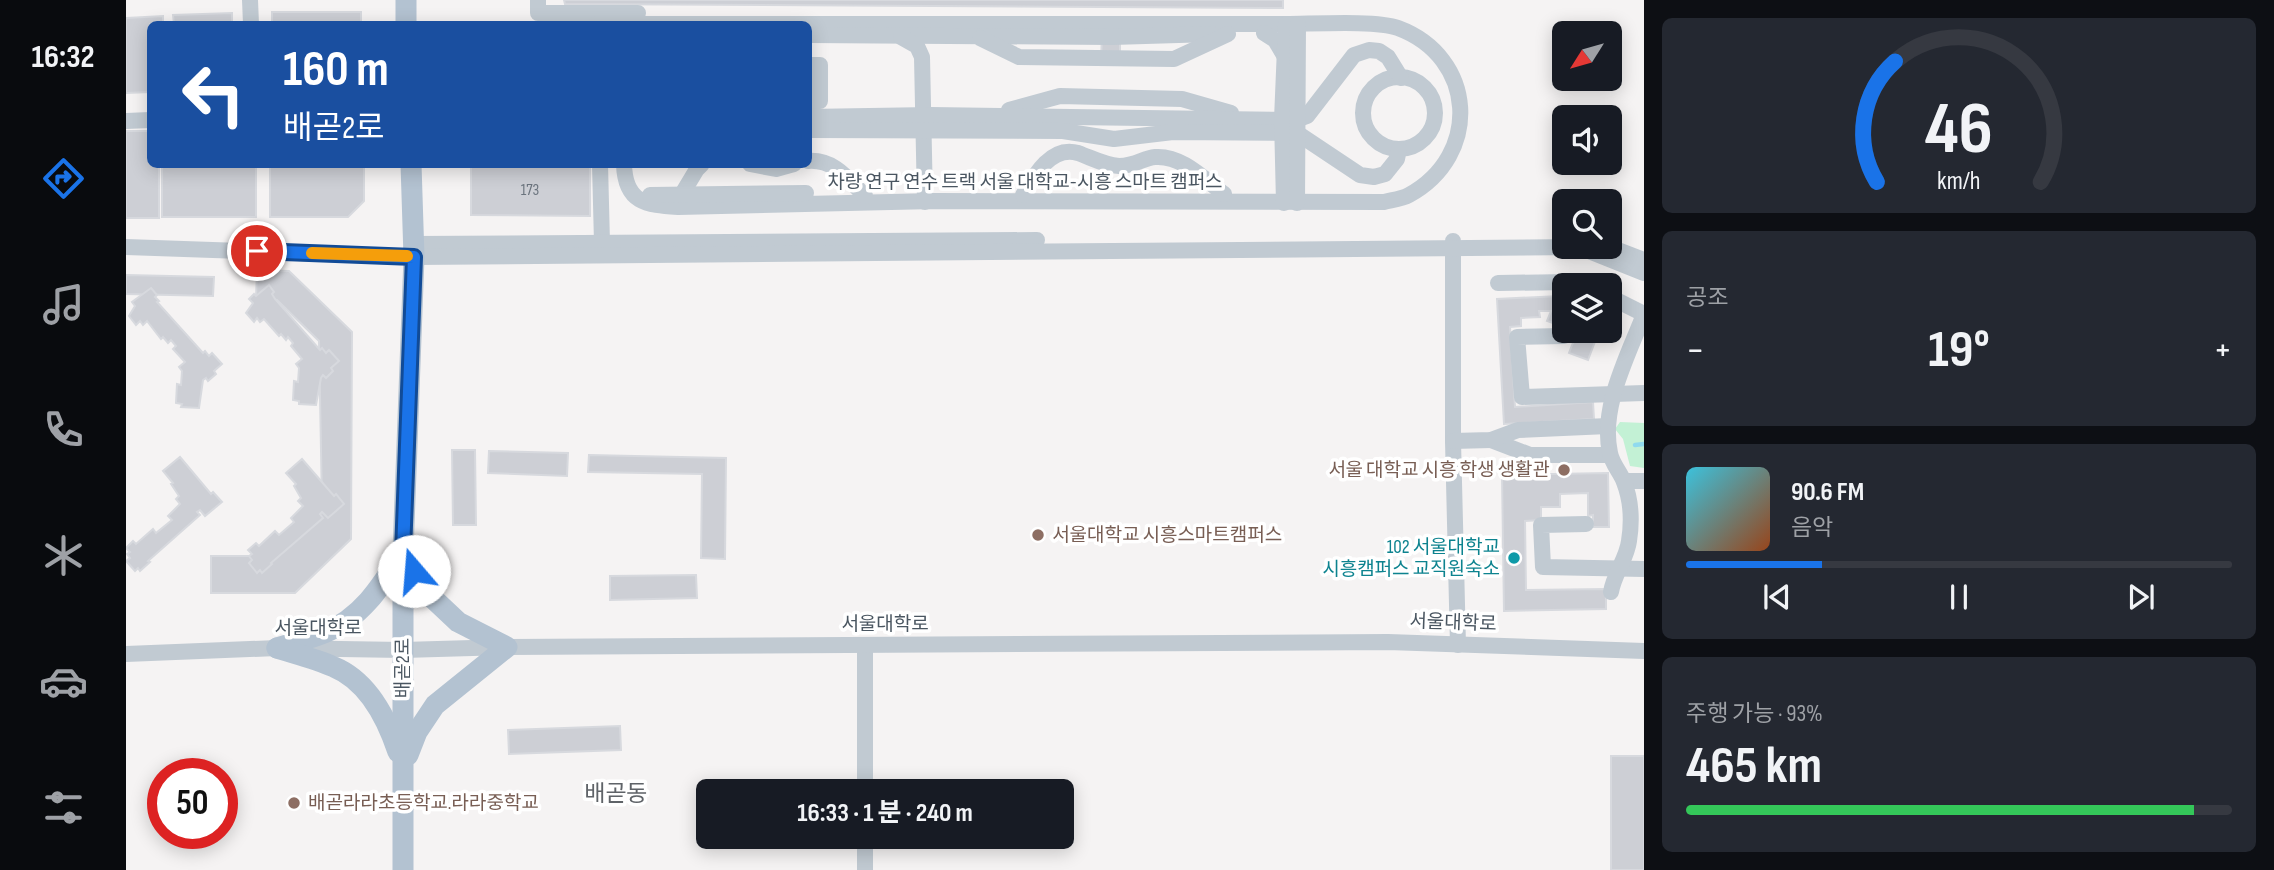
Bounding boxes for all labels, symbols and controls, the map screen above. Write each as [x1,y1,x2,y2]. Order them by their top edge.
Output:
north arrow [1552,21,1622,91]
map controls [1552,21,1622,343]
text: 16:32 [31,38,95,77]
text: 160 m [283,41,389,100]
icon: left [168,49,259,140]
text: 46 [1925,86,1993,174]
button: sound [1552,105,1622,175]
text: 배곧2로 [283,109,385,148]
icon: directions [39,154,88,203]
text: km/h [1937,165,1981,196]
street label: 차량 연구 연수 트랙 서울 대학교-시흥 스마트 캠퍼스 [827,171,1223,194]
house number: 173 [521,181,539,200]
button: search [1552,189,1622,259]
pin [227,221,287,281]
icon: arrive [238,232,276,270]
button: layers [1552,273,1622,343]
icon: music [39,280,88,329]
text: 공조 [1686,284,1728,312]
text: 19° [1928,319,1990,382]
text: − [1686,328,1705,373]
text: + [2213,328,2232,373]
icon: phone [39,405,88,454]
place label: 서울 대학교 시흥 학생 생활관 [1328,459,1550,482]
marker: 서울 대학교 시흥 학생 생활관 [1556,462,1572,478]
text: 90.6 FM [1791,477,1864,508]
text: 음악 [1791,514,1833,542]
place label: 서울대학교 시흥스마트캠퍼스 [1052,524,1282,547]
marker: 서울대학교 시흥스마트캠퍼스 [1030,527,1046,543]
icon: climate [39,531,88,580]
position arrow [377,534,451,608]
place label: 102 서울대학교 시흥캠퍼스 교직원숙소 [1322,536,1500,581]
marker: 102 서울대학교 시흥캠퍼스 교직원숙소 [1506,550,1522,566]
icon: previous [1758,578,1796,616]
icon: pause [1940,578,1978,616]
icon: next [2122,578,2160,616]
street label: 서울대학로 [1409,610,1497,636]
street label: 서울대학로 [841,613,929,636]
street label: 서울대학로 [274,617,362,640]
street label: 배곧2로 [392,638,415,698]
icon: car [39,657,88,706]
text: 주행 가능 · 93% [1686,700,1823,728]
text: 465 km [1686,735,1822,798]
speed limit sign: 50 [147,758,238,849]
district label: 배곧동 [584,780,648,808]
icon: filters [39,783,88,832]
place label: 배곧라라초등학교.라라중학교 [308,792,539,815]
marker: 배곧라라초등학교.라라중학교 [286,795,302,811]
text: 16:33 · 1 분 · 240 m [797,798,973,829]

